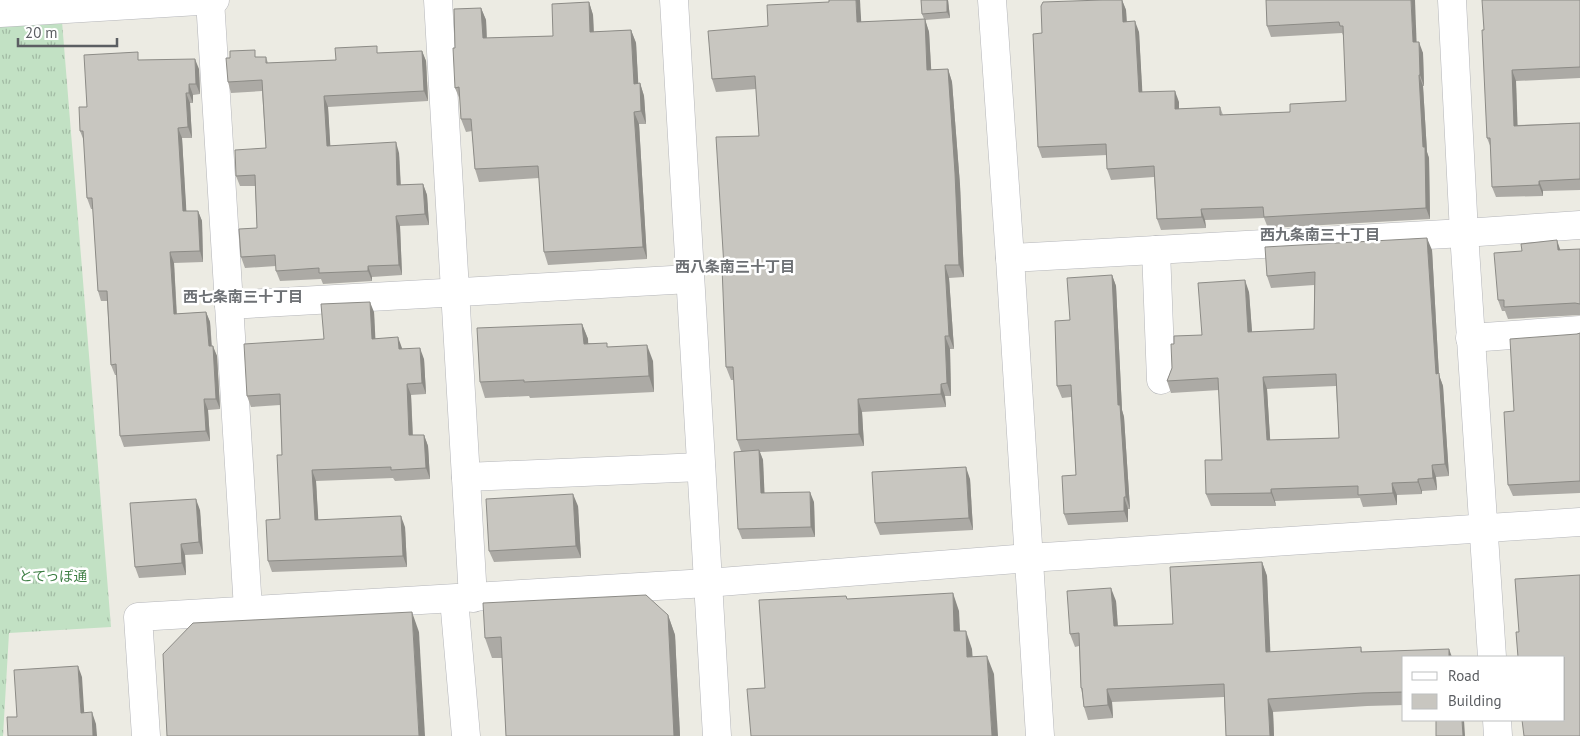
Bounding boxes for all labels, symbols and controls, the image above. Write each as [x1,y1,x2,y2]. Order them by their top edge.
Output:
scale bar [18,15,116,47]
text: 20 m [25,23,58,42]
district label: 西九条南三十丁目 [1260,225,1380,244]
district label: 西八条南三十丁目 [675,257,795,276]
district label: 西七条南三十丁目 [183,287,303,306]
park label: とてっぽ通 [19,567,87,585]
legend [1402,656,1565,721]
text: Road [1448,666,1480,685]
text: Building [1448,691,1502,710]

